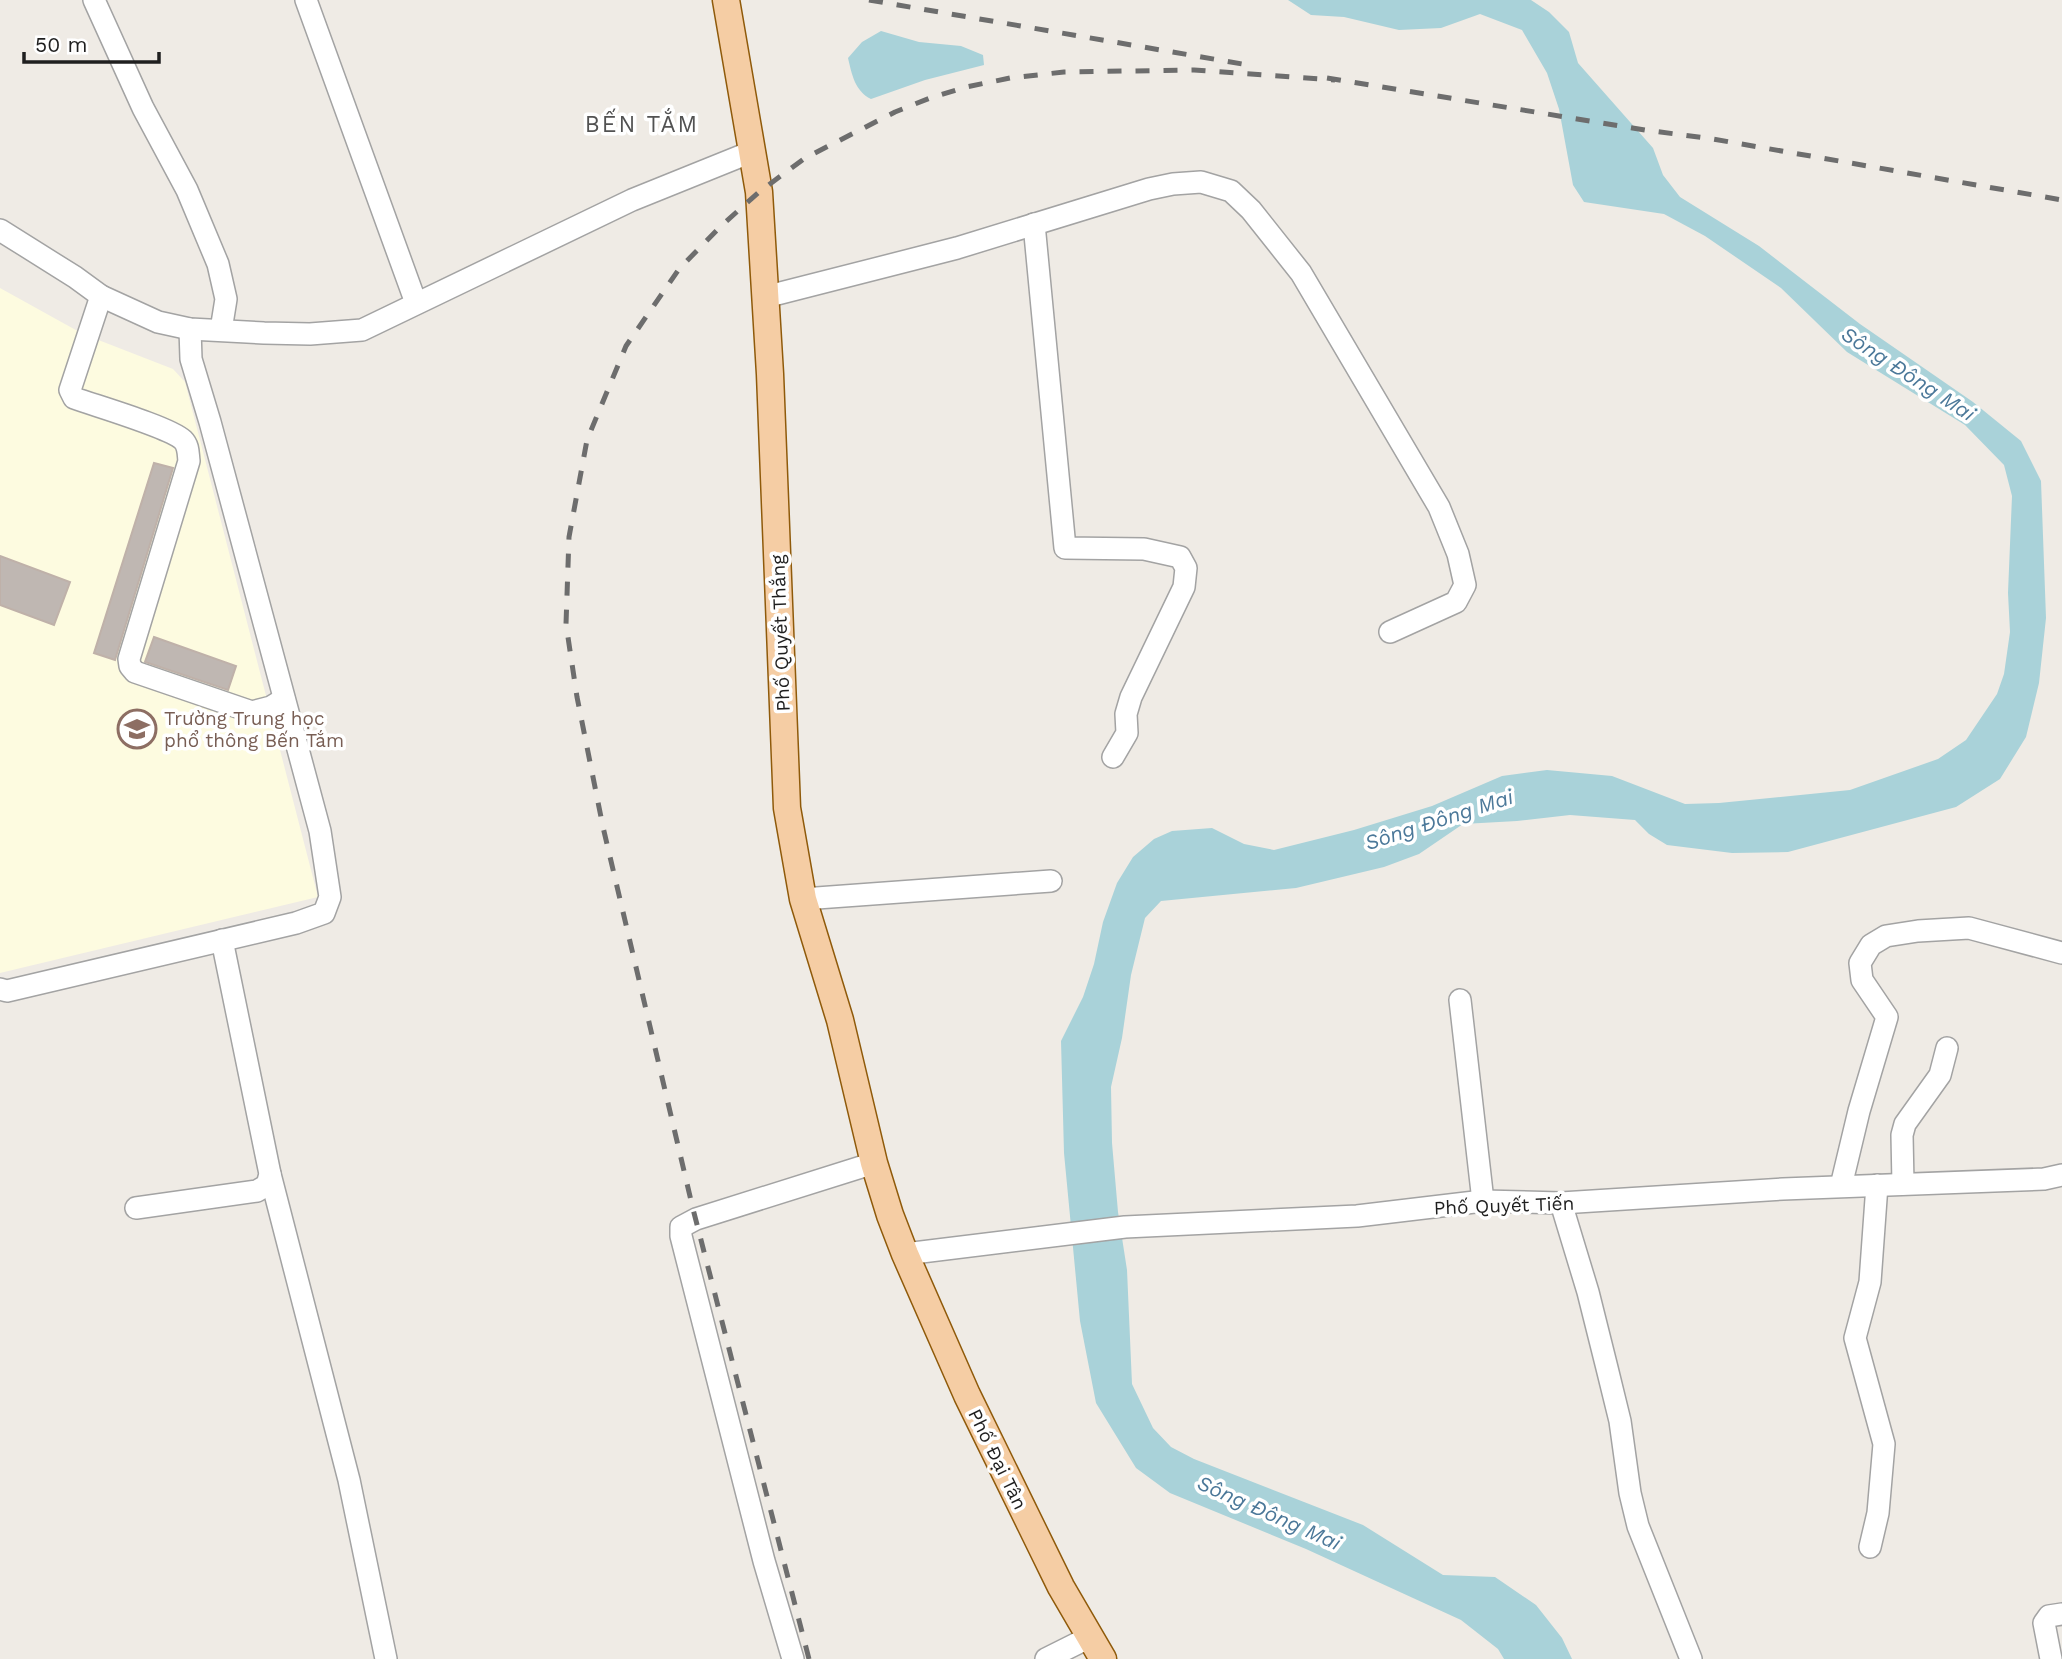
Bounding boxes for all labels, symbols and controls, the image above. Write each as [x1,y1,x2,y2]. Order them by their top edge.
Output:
scale bar [24,21,159,65]
text: 50 m [35,32,87,57]
district label: BẾN TẮM [585,107,699,138]
water label: Sông Đông Mai [1837,321,1980,426]
street label: Phố Quyết Thắng [766,553,795,712]
place label: Trường Trung học phổ thông Bến Tắm [164,707,344,752]
school or university icon: Trường Trung học phổ thông Bến Tắm [116,708,158,750]
water label: Sông Đông Mai [1362,784,1517,855]
street label: Phố Quyết Tiến [1433,1192,1575,1219]
street label: Phố Đại Tân [963,1405,1032,1513]
water label: Sông Đông Mai [1194,1470,1345,1556]

